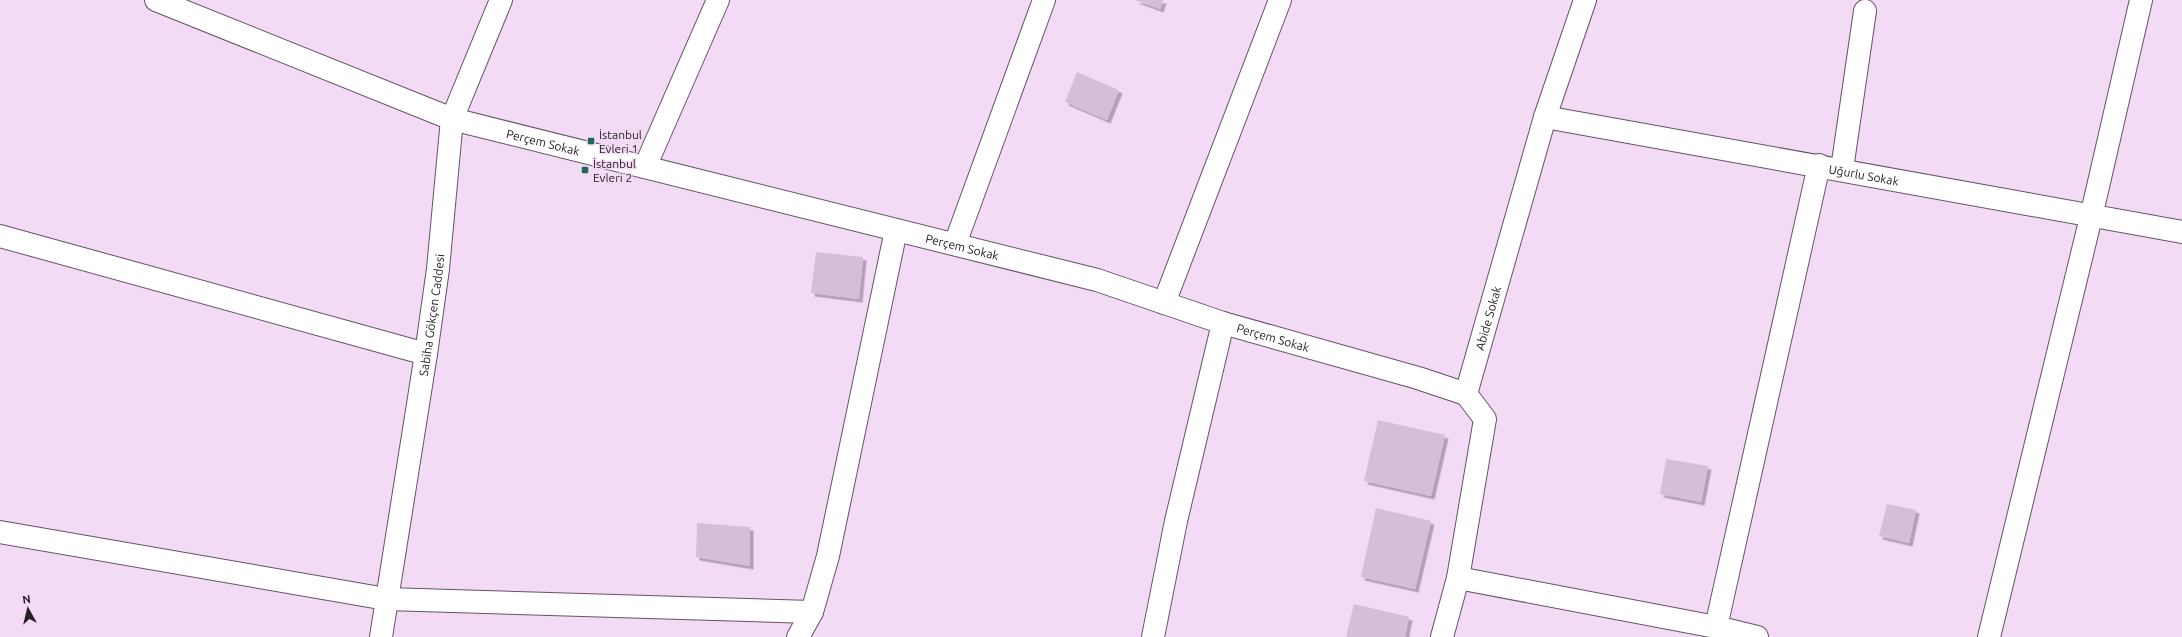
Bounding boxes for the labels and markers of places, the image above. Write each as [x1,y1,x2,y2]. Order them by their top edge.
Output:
place label: İstanbul Evleri 1 [599,128,642,155]
marker: İstanbul Evleri 1 [586,136,596,146]
place label: İstanbul Evleri 2 [593,157,636,184]
marker: İstanbul Evleri 2 [580,165,590,175]

